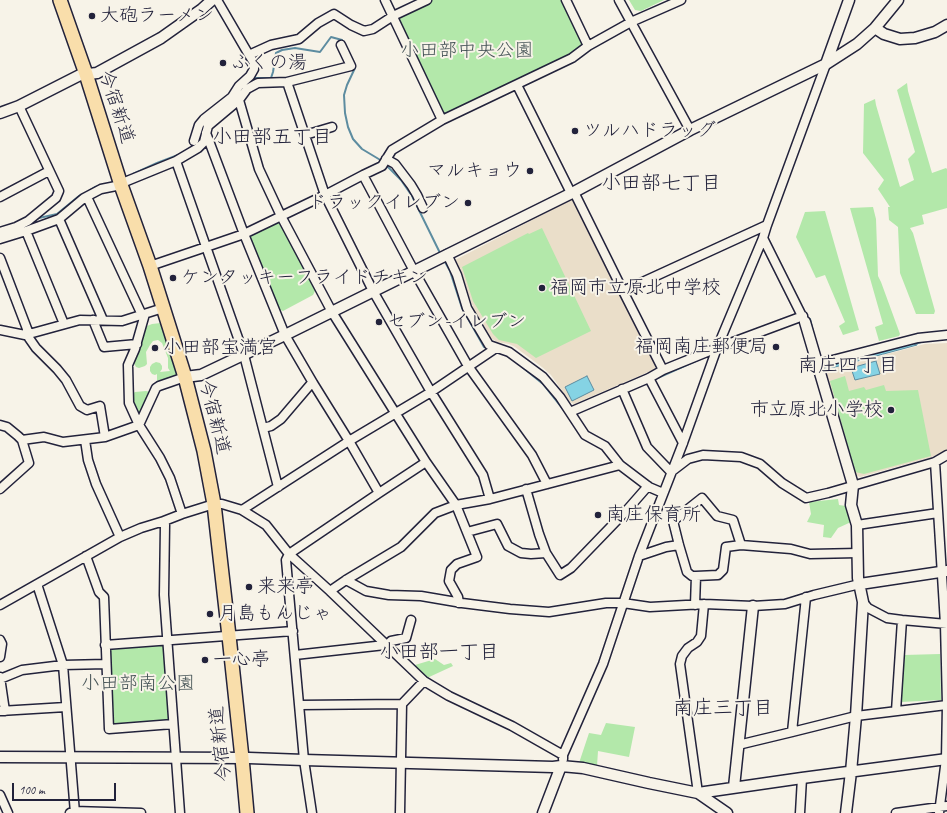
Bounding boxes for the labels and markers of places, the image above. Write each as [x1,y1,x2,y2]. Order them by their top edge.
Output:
place label: 大砲ラーメン [100,5,214,27]
marker: 大砲ラーメン [87,11,97,21]
place label: ふくの湯 [231,52,307,74]
marker: ふくの湯 [218,58,228,68]
place label: ツルハドラッグ [583,120,716,142]
marker: ツルハドラッグ [570,126,580,136]
place label: マルキョウ [427,160,522,182]
marker: マルキョウ [525,166,535,176]
place label: ドラックイレブン [308,192,460,214]
marker: ドラックイレブン [463,198,473,208]
place label: ケンタッキーフライドチキン [181,267,428,289]
marker: ケンタッキーフライドチキン [168,273,178,283]
place label: 福岡市立原北中学校 [550,277,721,299]
marker: 福岡市立原北中学校 [537,283,547,293]
place label: セブン-イレブン [387,311,526,333]
marker: セブン-イレブン [374,317,384,327]
place label: 福岡南庄郵便局 [635,336,768,358]
place label: 小田部宝満宮 [163,337,277,359]
marker: 福岡南庄郵便局 [771,342,781,352]
marker: 小田部宝満宮 [150,343,160,353]
place label: 市立原北小学校 [750,399,883,421]
marker: 市立原北小学校 [886,405,896,415]
place label: 南庄保育所 [606,504,701,526]
marker: 南庄保育所 [593,510,603,520]
place label: 来来亭 [257,576,314,598]
marker: 来来亭 [244,582,254,592]
place label: 月島もんじゃ [218,603,332,625]
marker: 月島もんじゃ [205,609,215,619]
place label: 一心亭 [213,649,270,671]
marker: 一心亭 [200,655,210,665]

